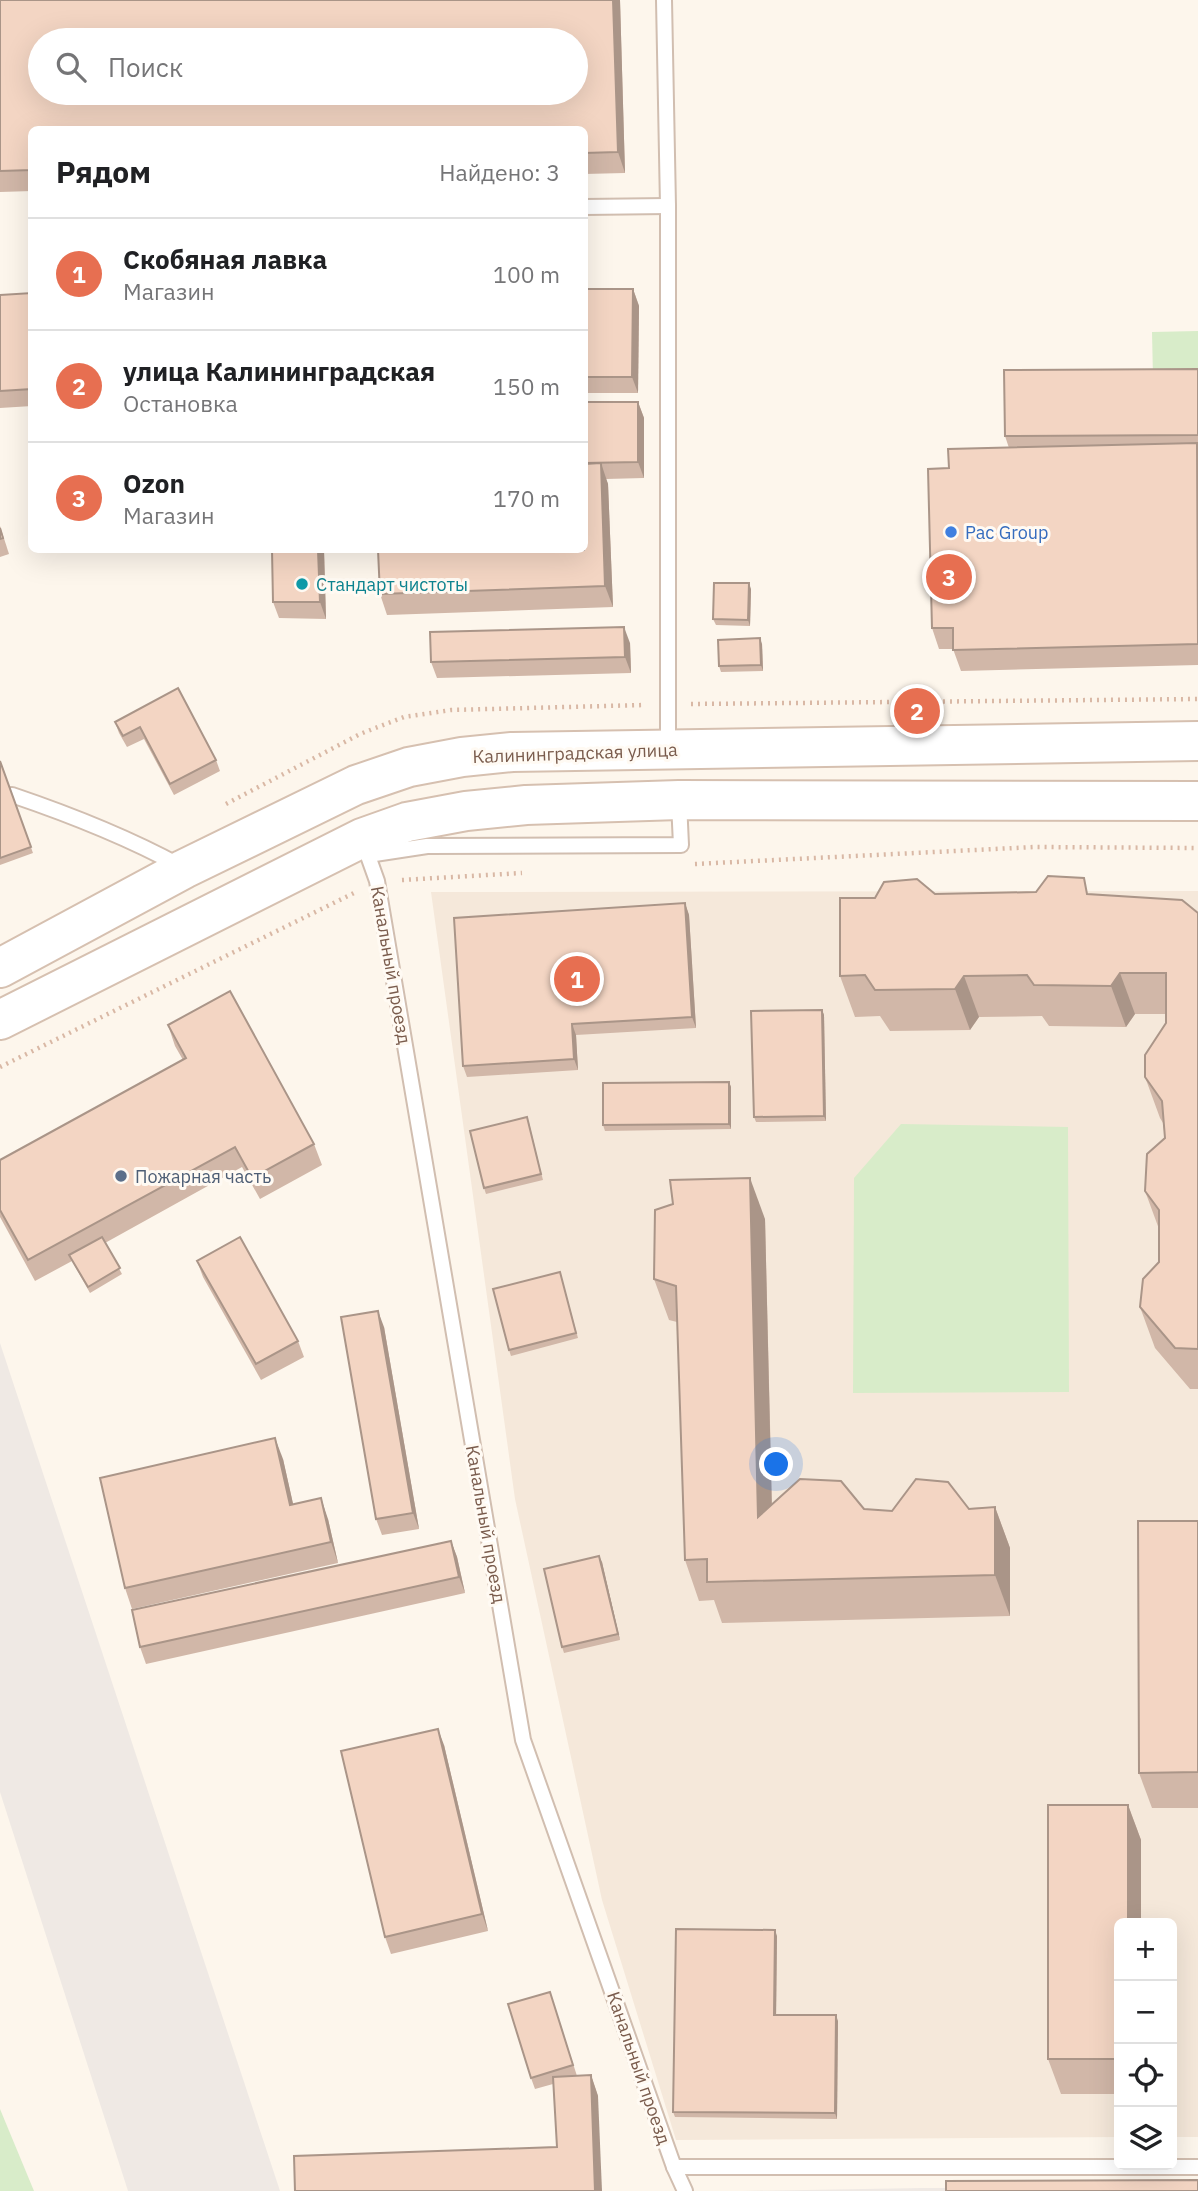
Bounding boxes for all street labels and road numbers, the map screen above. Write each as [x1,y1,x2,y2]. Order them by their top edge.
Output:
street label: Калининградская улица [472,738,678,768]
street label: Канальный проезд [366,884,416,1046]
street label: Канальный проезд [461,1443,511,1605]
street label: Канальный проезд [602,1988,676,2148]

